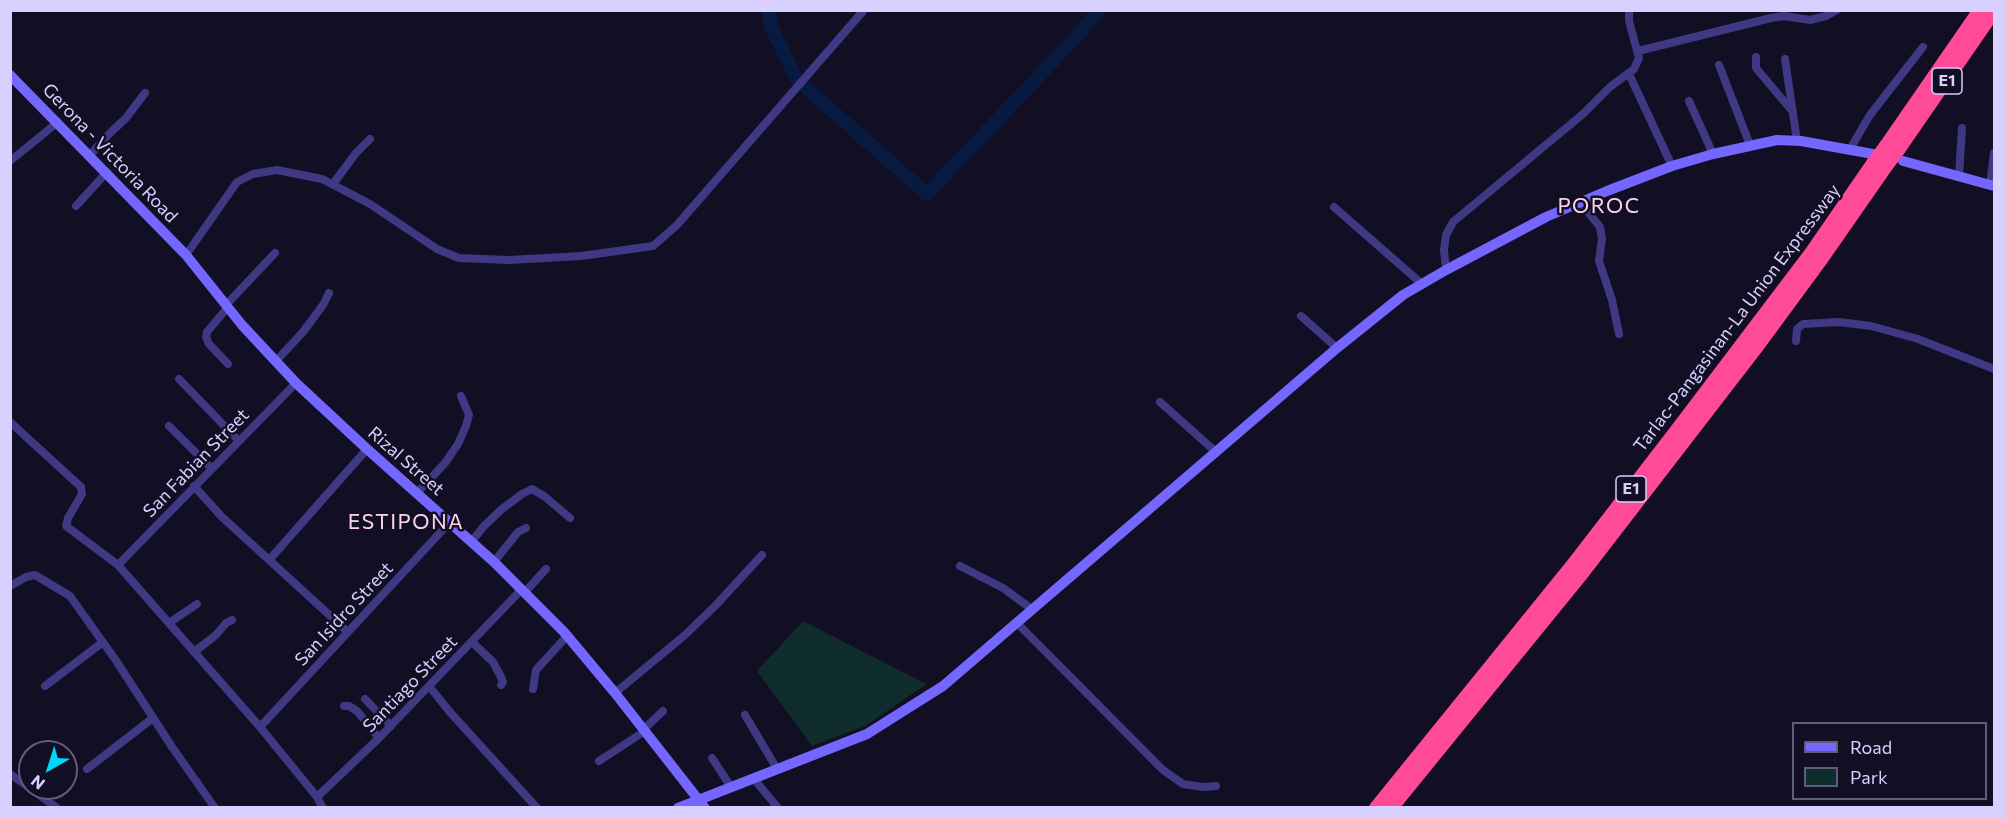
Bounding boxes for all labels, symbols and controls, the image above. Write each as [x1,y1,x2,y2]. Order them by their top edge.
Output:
road number: E1 [1932,68,1962,94]
street label: Gerona - Victoria Road [38,79,182,227]
street label: Tarlac-Pangasinan-La Union Expressway [1629,180,1845,456]
district label: POROC [1557,193,1641,219]
street label: San Fabian Street [139,404,253,522]
street label: Rizal Street [363,422,449,500]
road number: E1 [1616,476,1646,502]
district label: ESTIPONA [348,509,464,535]
street label: San Isidro Street [290,558,398,670]
street label: Santiago Street [358,631,462,737]
legend [1792,722,1987,800]
text: Road [1850,736,1892,758]
north arrow [18,740,78,800]
text: Park [1850,766,1888,788]
text: N [27,772,48,794]

